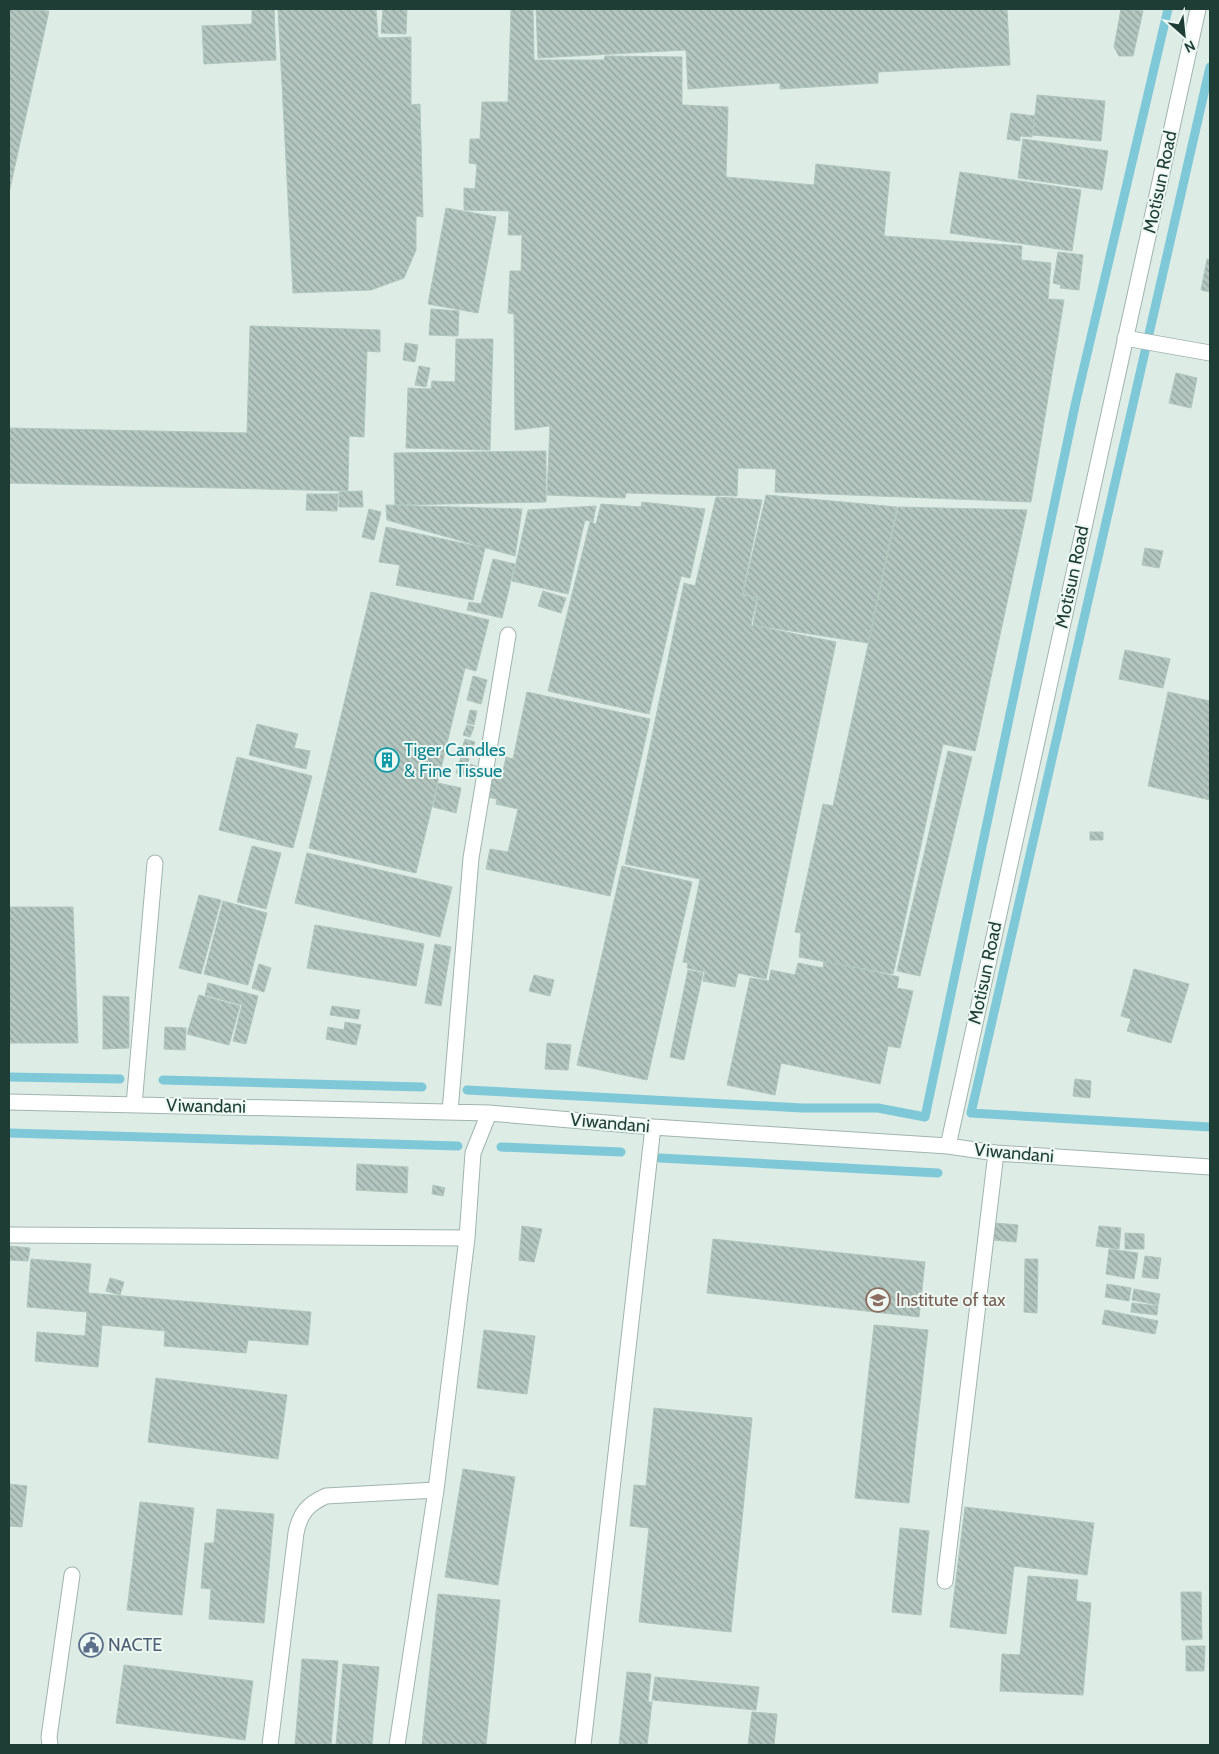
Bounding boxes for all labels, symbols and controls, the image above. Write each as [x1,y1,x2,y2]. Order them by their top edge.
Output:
north arrow [1159,10,1209,60]
text: N [1181,36,1198,57]
street label: Motisun Road [1138,129,1182,235]
street label: Motisun Road [1050,524,1094,630]
place label: Tiger Candles & Fine Tissue [404,739,506,782]
building icon: Tiger Candles & Fine Tissue [374,747,400,773]
street label: Motisun Road [963,920,1007,1026]
street label: Viwandani [166,1094,246,1118]
street label: Viwandani [569,1109,651,1137]
street label: Viwandani [973,1139,1055,1167]
school or university icon: Institute of tax [865,1287,891,1313]
place label: Institute of tax [896,1289,1006,1311]
public building icon: NACTE [78,1632,104,1658]
place label: NACTE [108,1634,162,1656]

